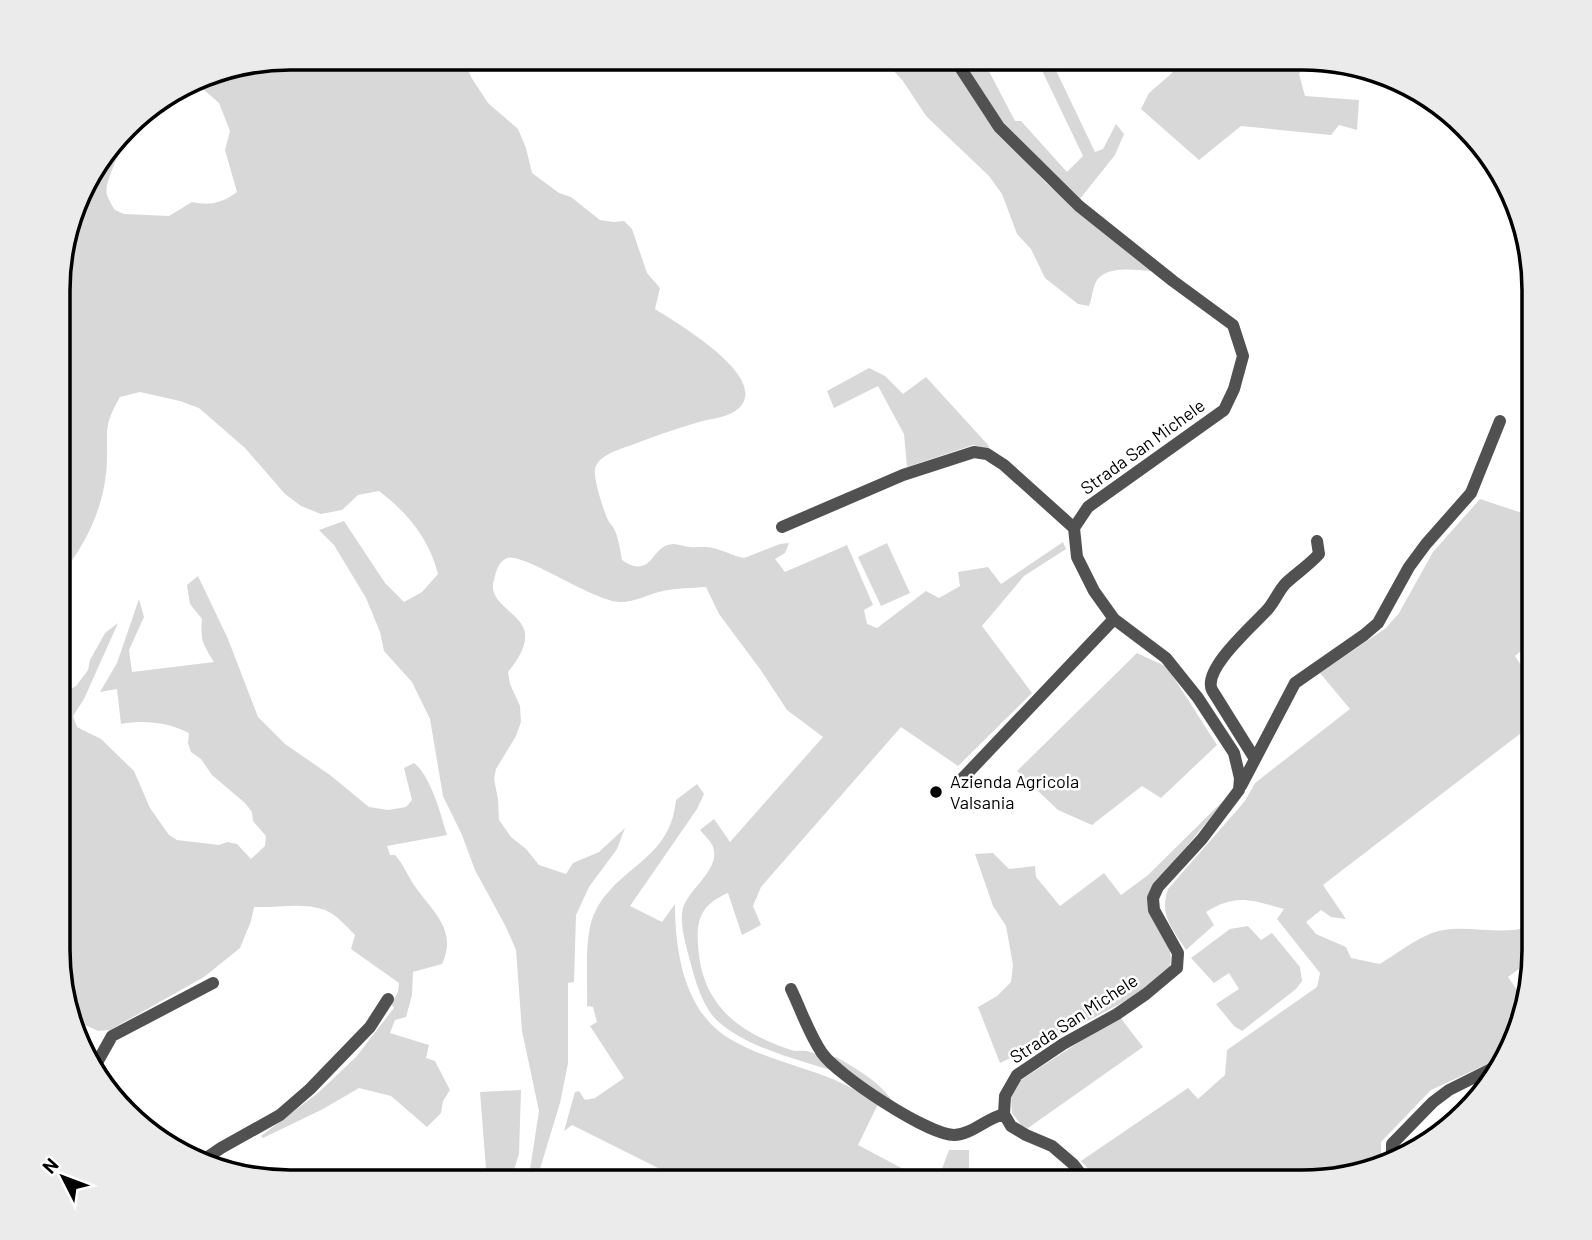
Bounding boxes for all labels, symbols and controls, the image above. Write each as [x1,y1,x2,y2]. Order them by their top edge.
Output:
street label: Strada San Michele [1076,394,1209,499]
place label: Azienda Agricola Valsania [950,770,1079,813]
marker: Azienda Agricola Valsania [928,784,944,800]
street label: Strada San Michele [1005,969,1142,1068]
north arrow [28,1142,98,1212]
text: N [37,1153,63,1178]

